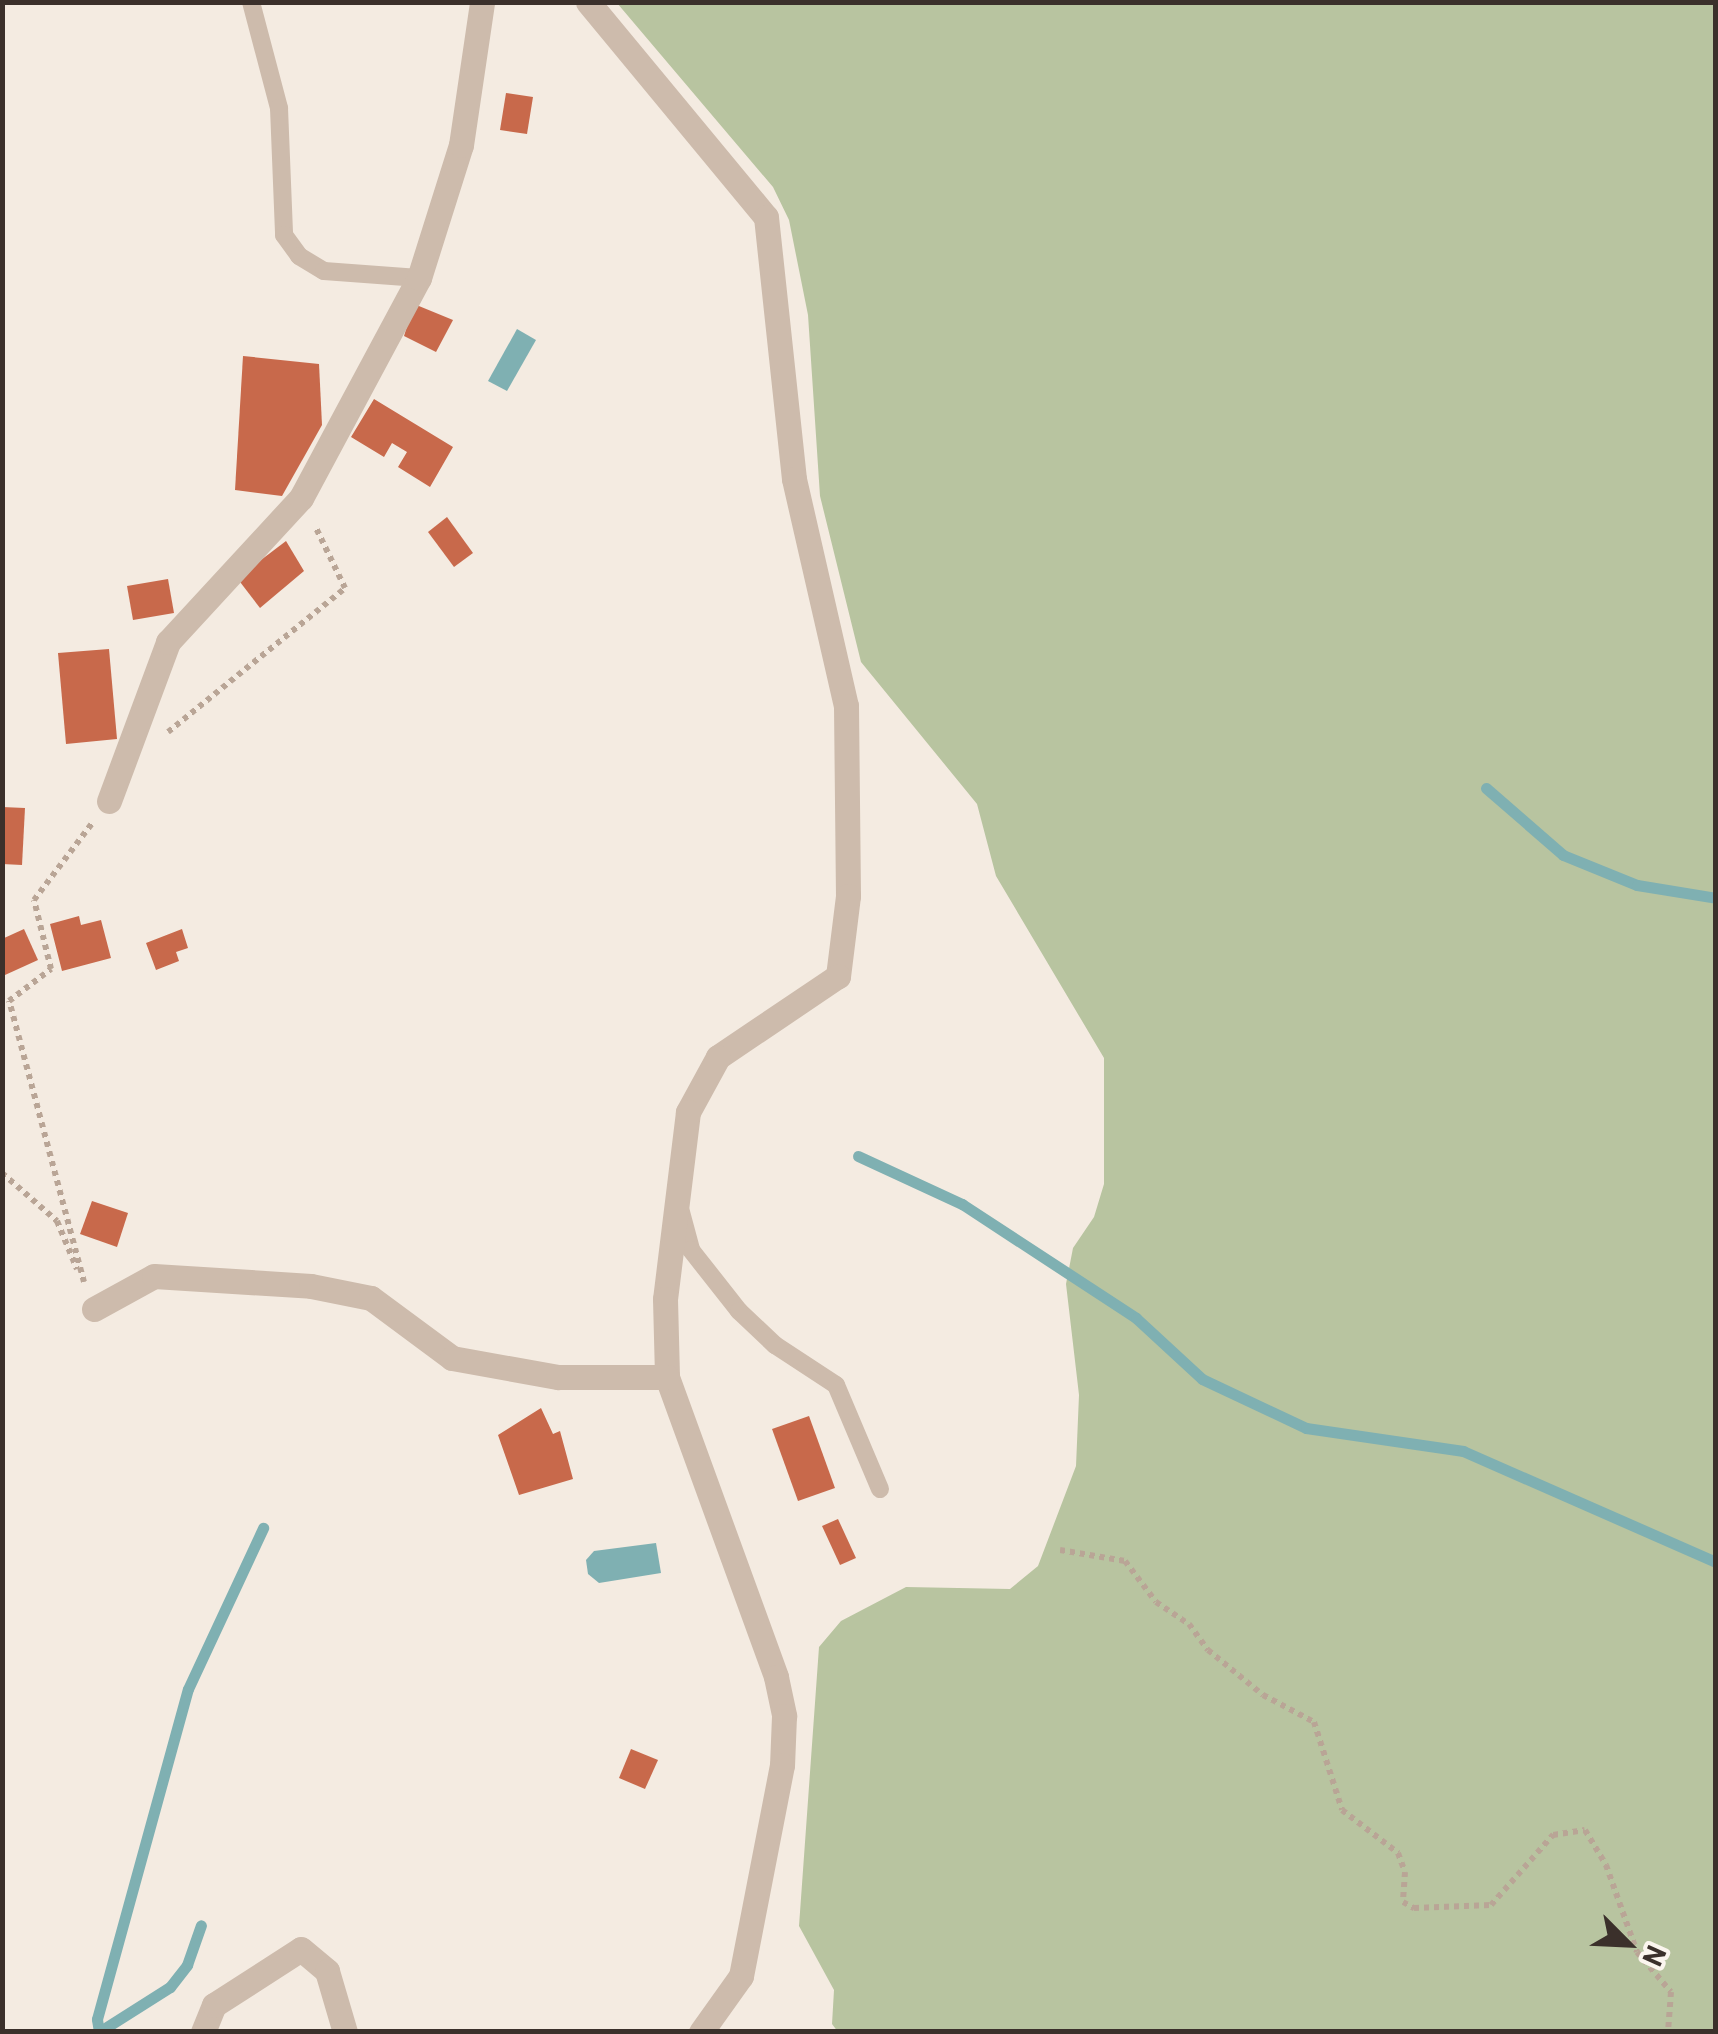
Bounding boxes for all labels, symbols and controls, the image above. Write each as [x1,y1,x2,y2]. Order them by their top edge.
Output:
north arrow [1578,1894,1678,1994]
text: N [1636,1941,1675,1972]

